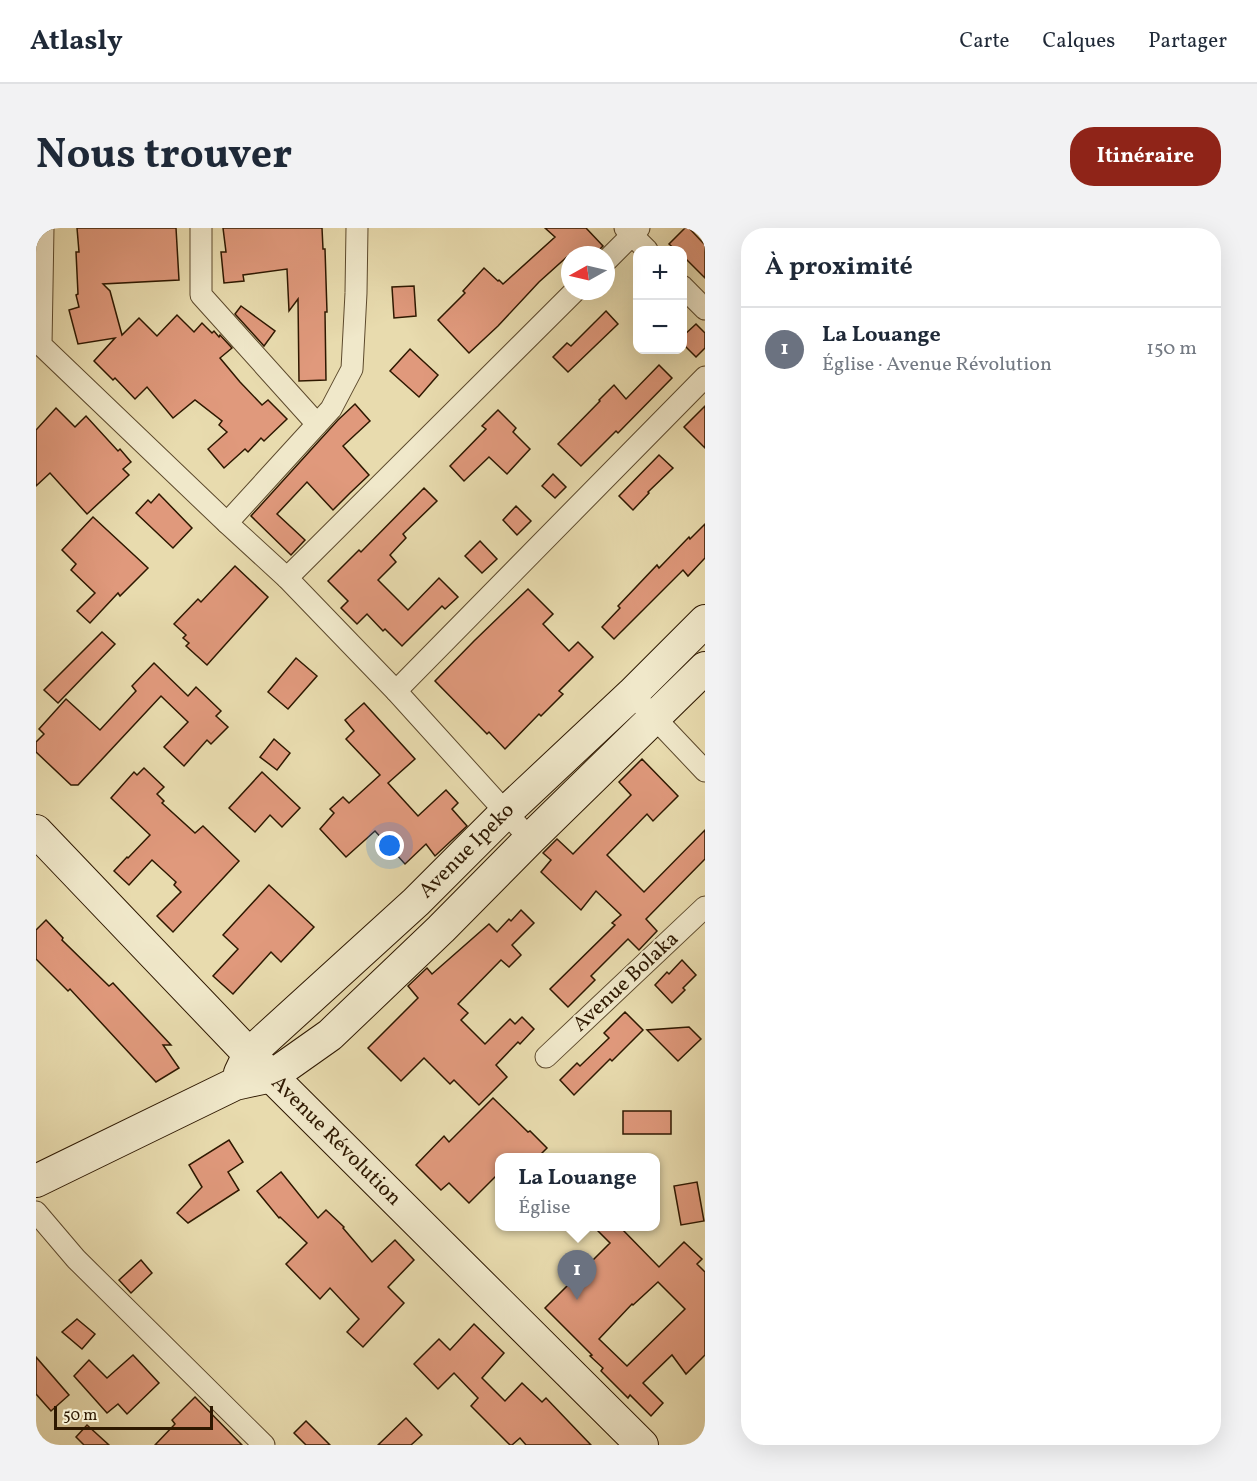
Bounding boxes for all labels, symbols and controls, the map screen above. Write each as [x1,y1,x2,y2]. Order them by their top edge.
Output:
text: Atlasly [30,22,123,61]
text: Carte [959,27,1010,56]
text: Calques [1043,27,1115,56]
text: Partager [1148,27,1227,56]
text: Nous trouver [36,127,292,186]
button: Itinéraire [1070,127,1221,186]
north arrow [561,246,615,300]
map controls [633,246,687,354]
button: + [633,246,687,300]
text: À proximité [765,249,913,285]
button: − [633,300,687,354]
text: La Louange [822,320,941,351]
text: 1 [780,335,789,363]
text: 150 m [1146,335,1197,363]
text: Église · Avenue Révolution [822,351,1052,379]
street label: Avenue Ipeko [413,797,521,905]
your location [375,831,404,860]
street label: Avenue Bolaka [567,925,685,1039]
street label: Avenue Révolution [264,1069,408,1213]
popup [495,1153,660,1231]
text: La Louange [518,1163,637,1194]
text: Église [518,1194,570,1222]
pin: 1 [558,1250,596,1300]
scale bar [54,1403,213,1430]
text: 50 m [63,1405,97,1427]

